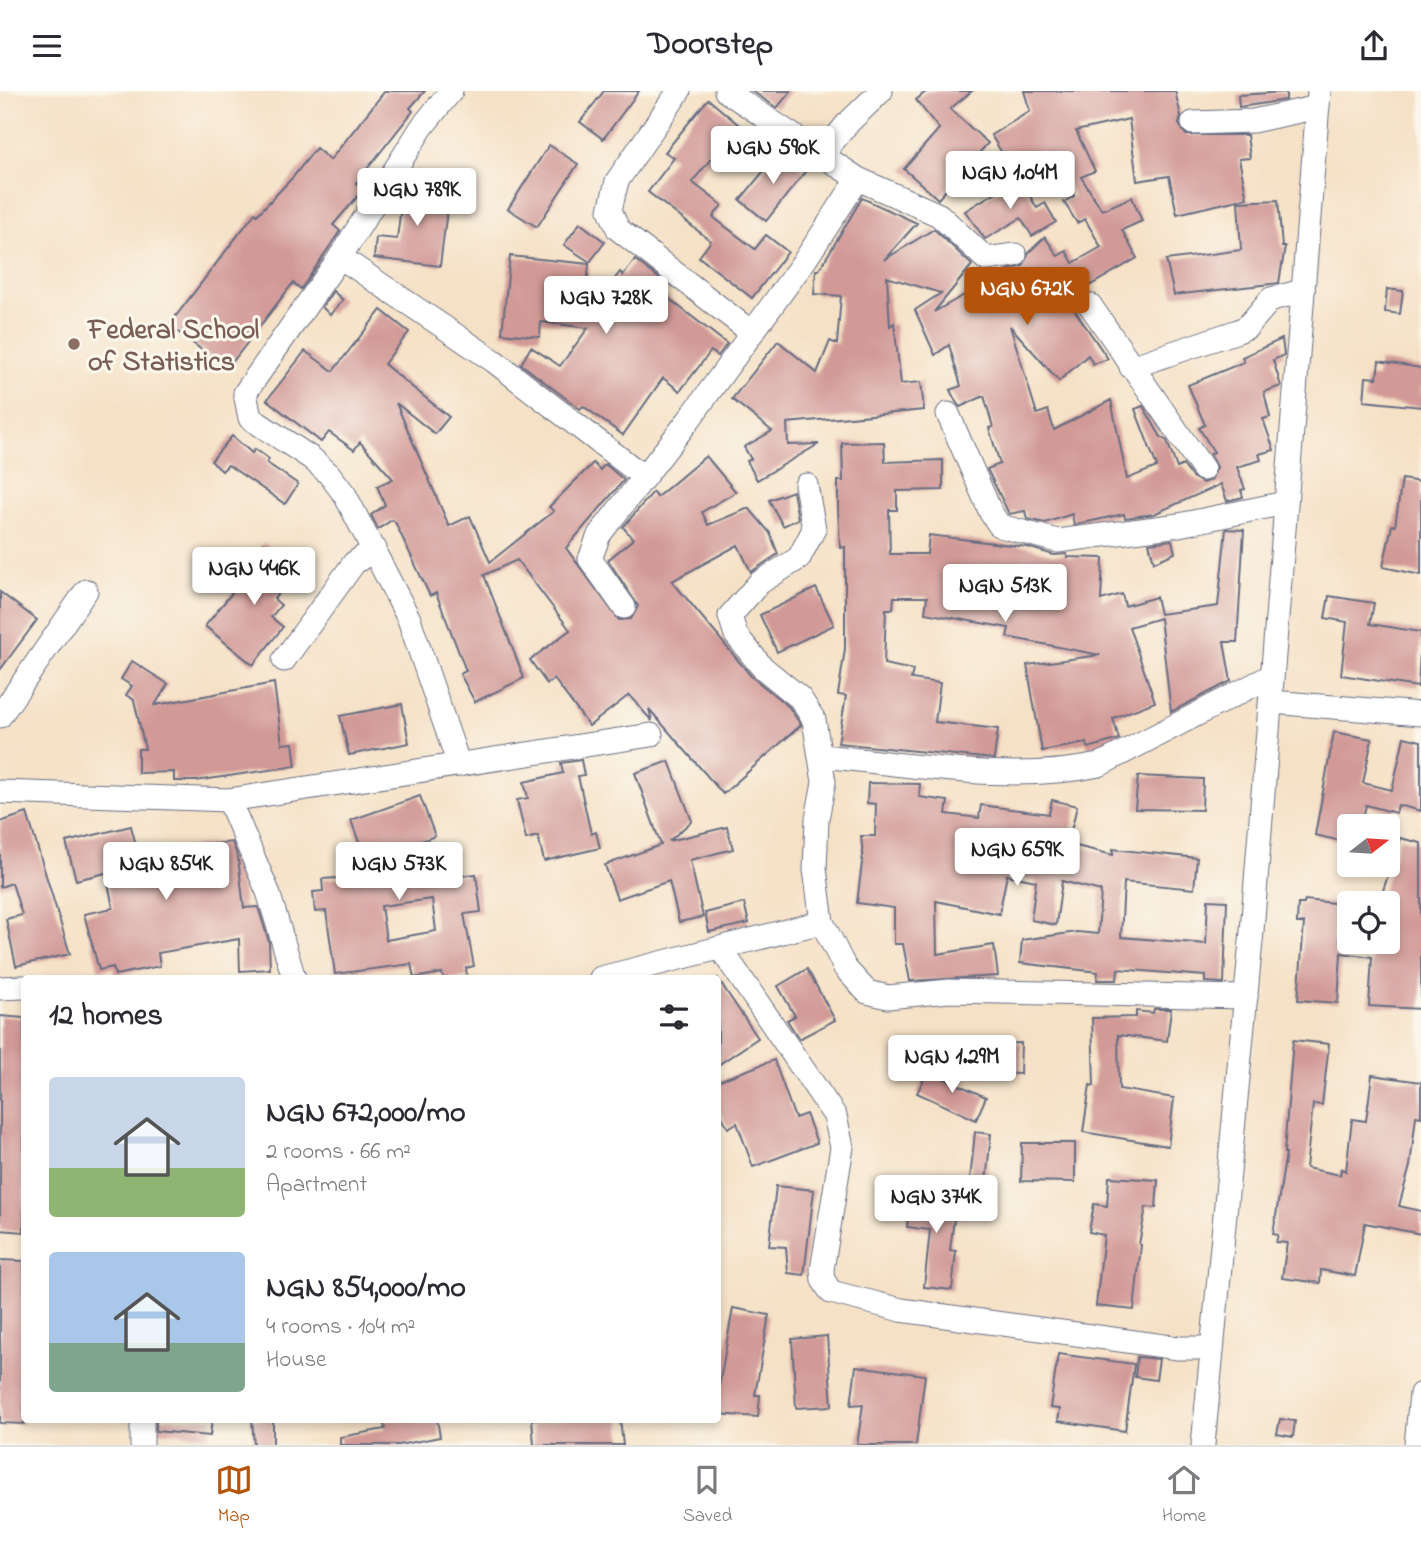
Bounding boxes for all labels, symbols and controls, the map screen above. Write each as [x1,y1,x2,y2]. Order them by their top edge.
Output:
text: Doorstep [648,22,773,69]
icon: menu [28,27,66,65]
icon: share [1355,27,1393,65]
pin: NGN 590K [701,127,845,186]
text: NGN 590K [727,132,819,165]
pin: NGN 1.04M [930,151,1090,211]
text: NGN 1.04M [962,157,1058,190]
pin: NGN 789K [345,169,489,228]
text: NGN 789K [373,174,461,207]
pin: NGN 672K [955,267,1099,327]
text: NGN 672K [980,273,1074,306]
pin: NGN 728K [534,277,678,336]
text: NGN 728K [560,282,652,315]
place label: Federal School of Statistics [86,311,259,384]
marker: Federal School of Statistics [66,336,82,352]
pin: NGN 446K [182,547,326,607]
text: NGN 446K [208,553,300,586]
pin: NGN 513K [933,565,1077,624]
text: NGN 513K [959,570,1051,603]
north arrow [1337,814,1400,877]
map controls [1337,814,1400,954]
pin: NGN 659K [945,829,1089,888]
text: NGN 659K [971,834,1063,867]
pin: NGN 854K [94,843,238,902]
pin: NGN 573K [327,843,471,902]
text: NGN 854K [119,848,213,881]
text: NGN 573K [352,848,446,881]
button: locate [1337,891,1400,954]
text: 12 homes [49,995,163,1039]
icon: filters [655,998,693,1036]
pin: NGN 1.29M [872,1035,1032,1095]
text: NGN 1.29M [904,1041,1000,1074]
text: NGN 672,000/mo [266,1092,466,1136]
icon: home [105,1105,189,1189]
text: 2 rooms · 66 m² [266,1136,411,1169]
text: Apartment [266,1169,367,1202]
pin: NGN 374K [864,1175,1008,1235]
text: NGN 374K [891,1181,981,1214]
text: NGN 854,000/mo [266,1267,466,1311]
icon: home [105,1280,189,1364]
text: 4 rooms · 104 m² [266,1311,415,1344]
text: House [266,1344,326,1377]
tab: Map [215,1461,253,1530]
tab: Saved [683,1461,732,1530]
tab: Home [1162,1461,1206,1530]

